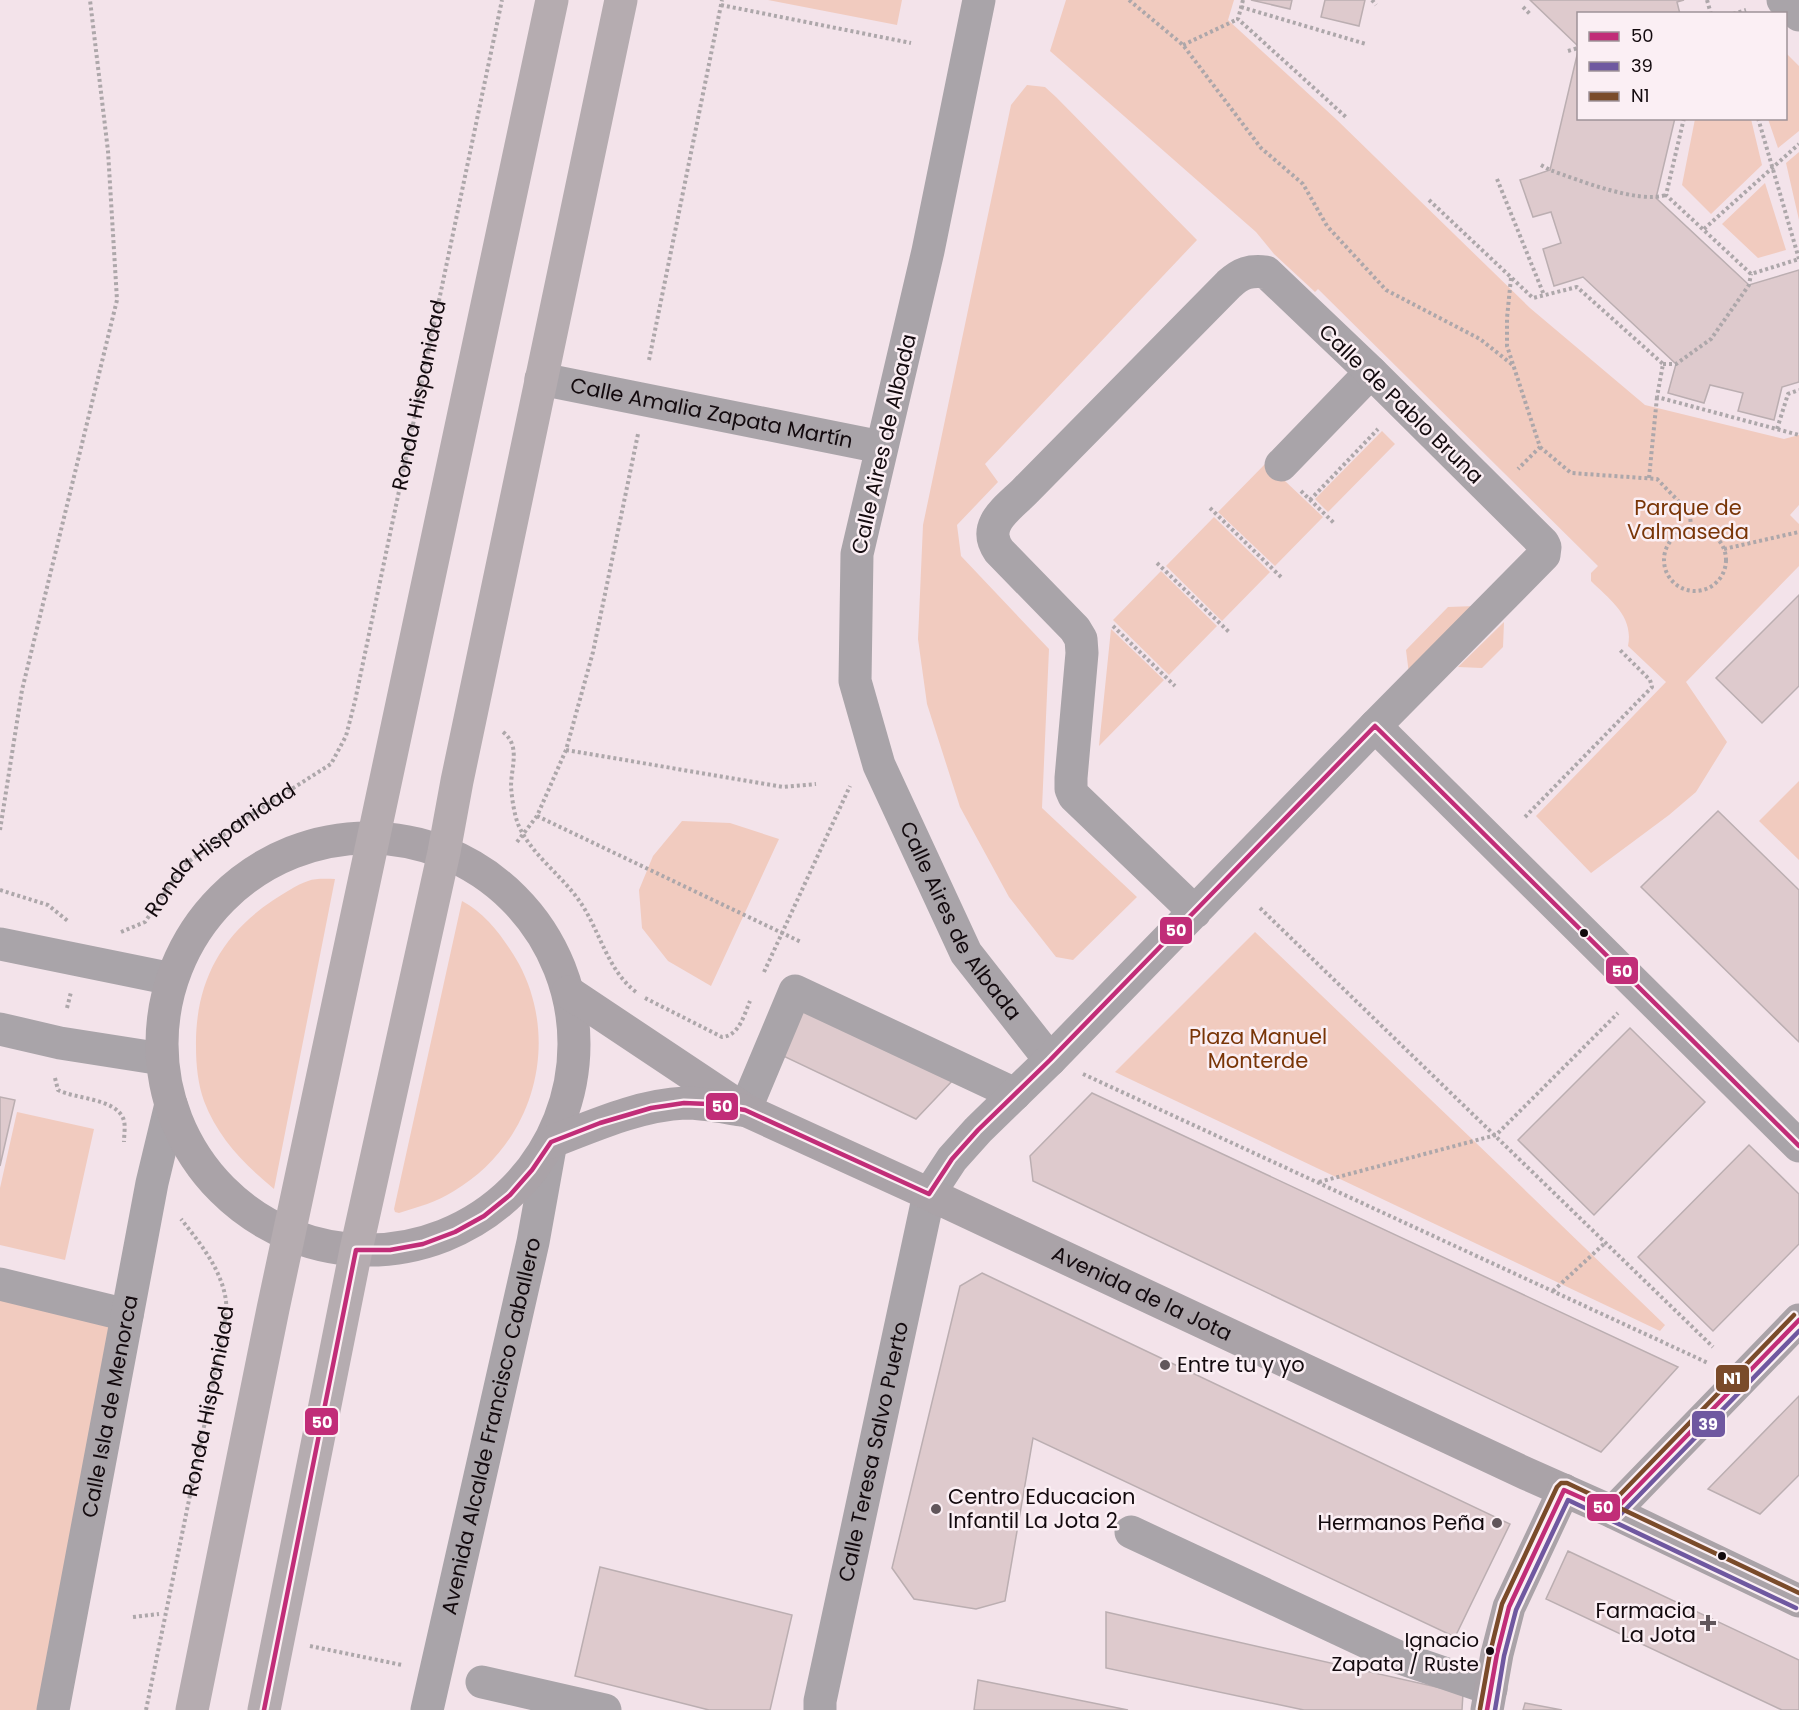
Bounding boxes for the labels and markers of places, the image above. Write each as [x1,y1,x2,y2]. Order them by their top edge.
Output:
unlabelled marker [1578,927,1590,939]
place label: Entre tu y yo [1177,1350,1305,1379]
marker: Entre tu y yo [1158,1358,1172,1372]
place label: Centro Educacion Infantil La Jota 2 [948,1482,1135,1535]
marker: Centro Educacion Infantil La Jota 2 [929,1502,943,1516]
place label: Hermanos Peña [1318,1508,1485,1537]
marker: Hermanos Peña [1490,1516,1504,1530]
unlabelled marker [1716,1550,1728,1562]
place label: Farmacia La Jota [1595,1596,1696,1649]
marker: Farmacia La Jota [1701,1616,1715,1630]
place label: Ignacio Zapata / Ruste [1332,1626,1479,1678]
marker: Ignacio Zapata / Ruste [1484,1645,1496,1657]

